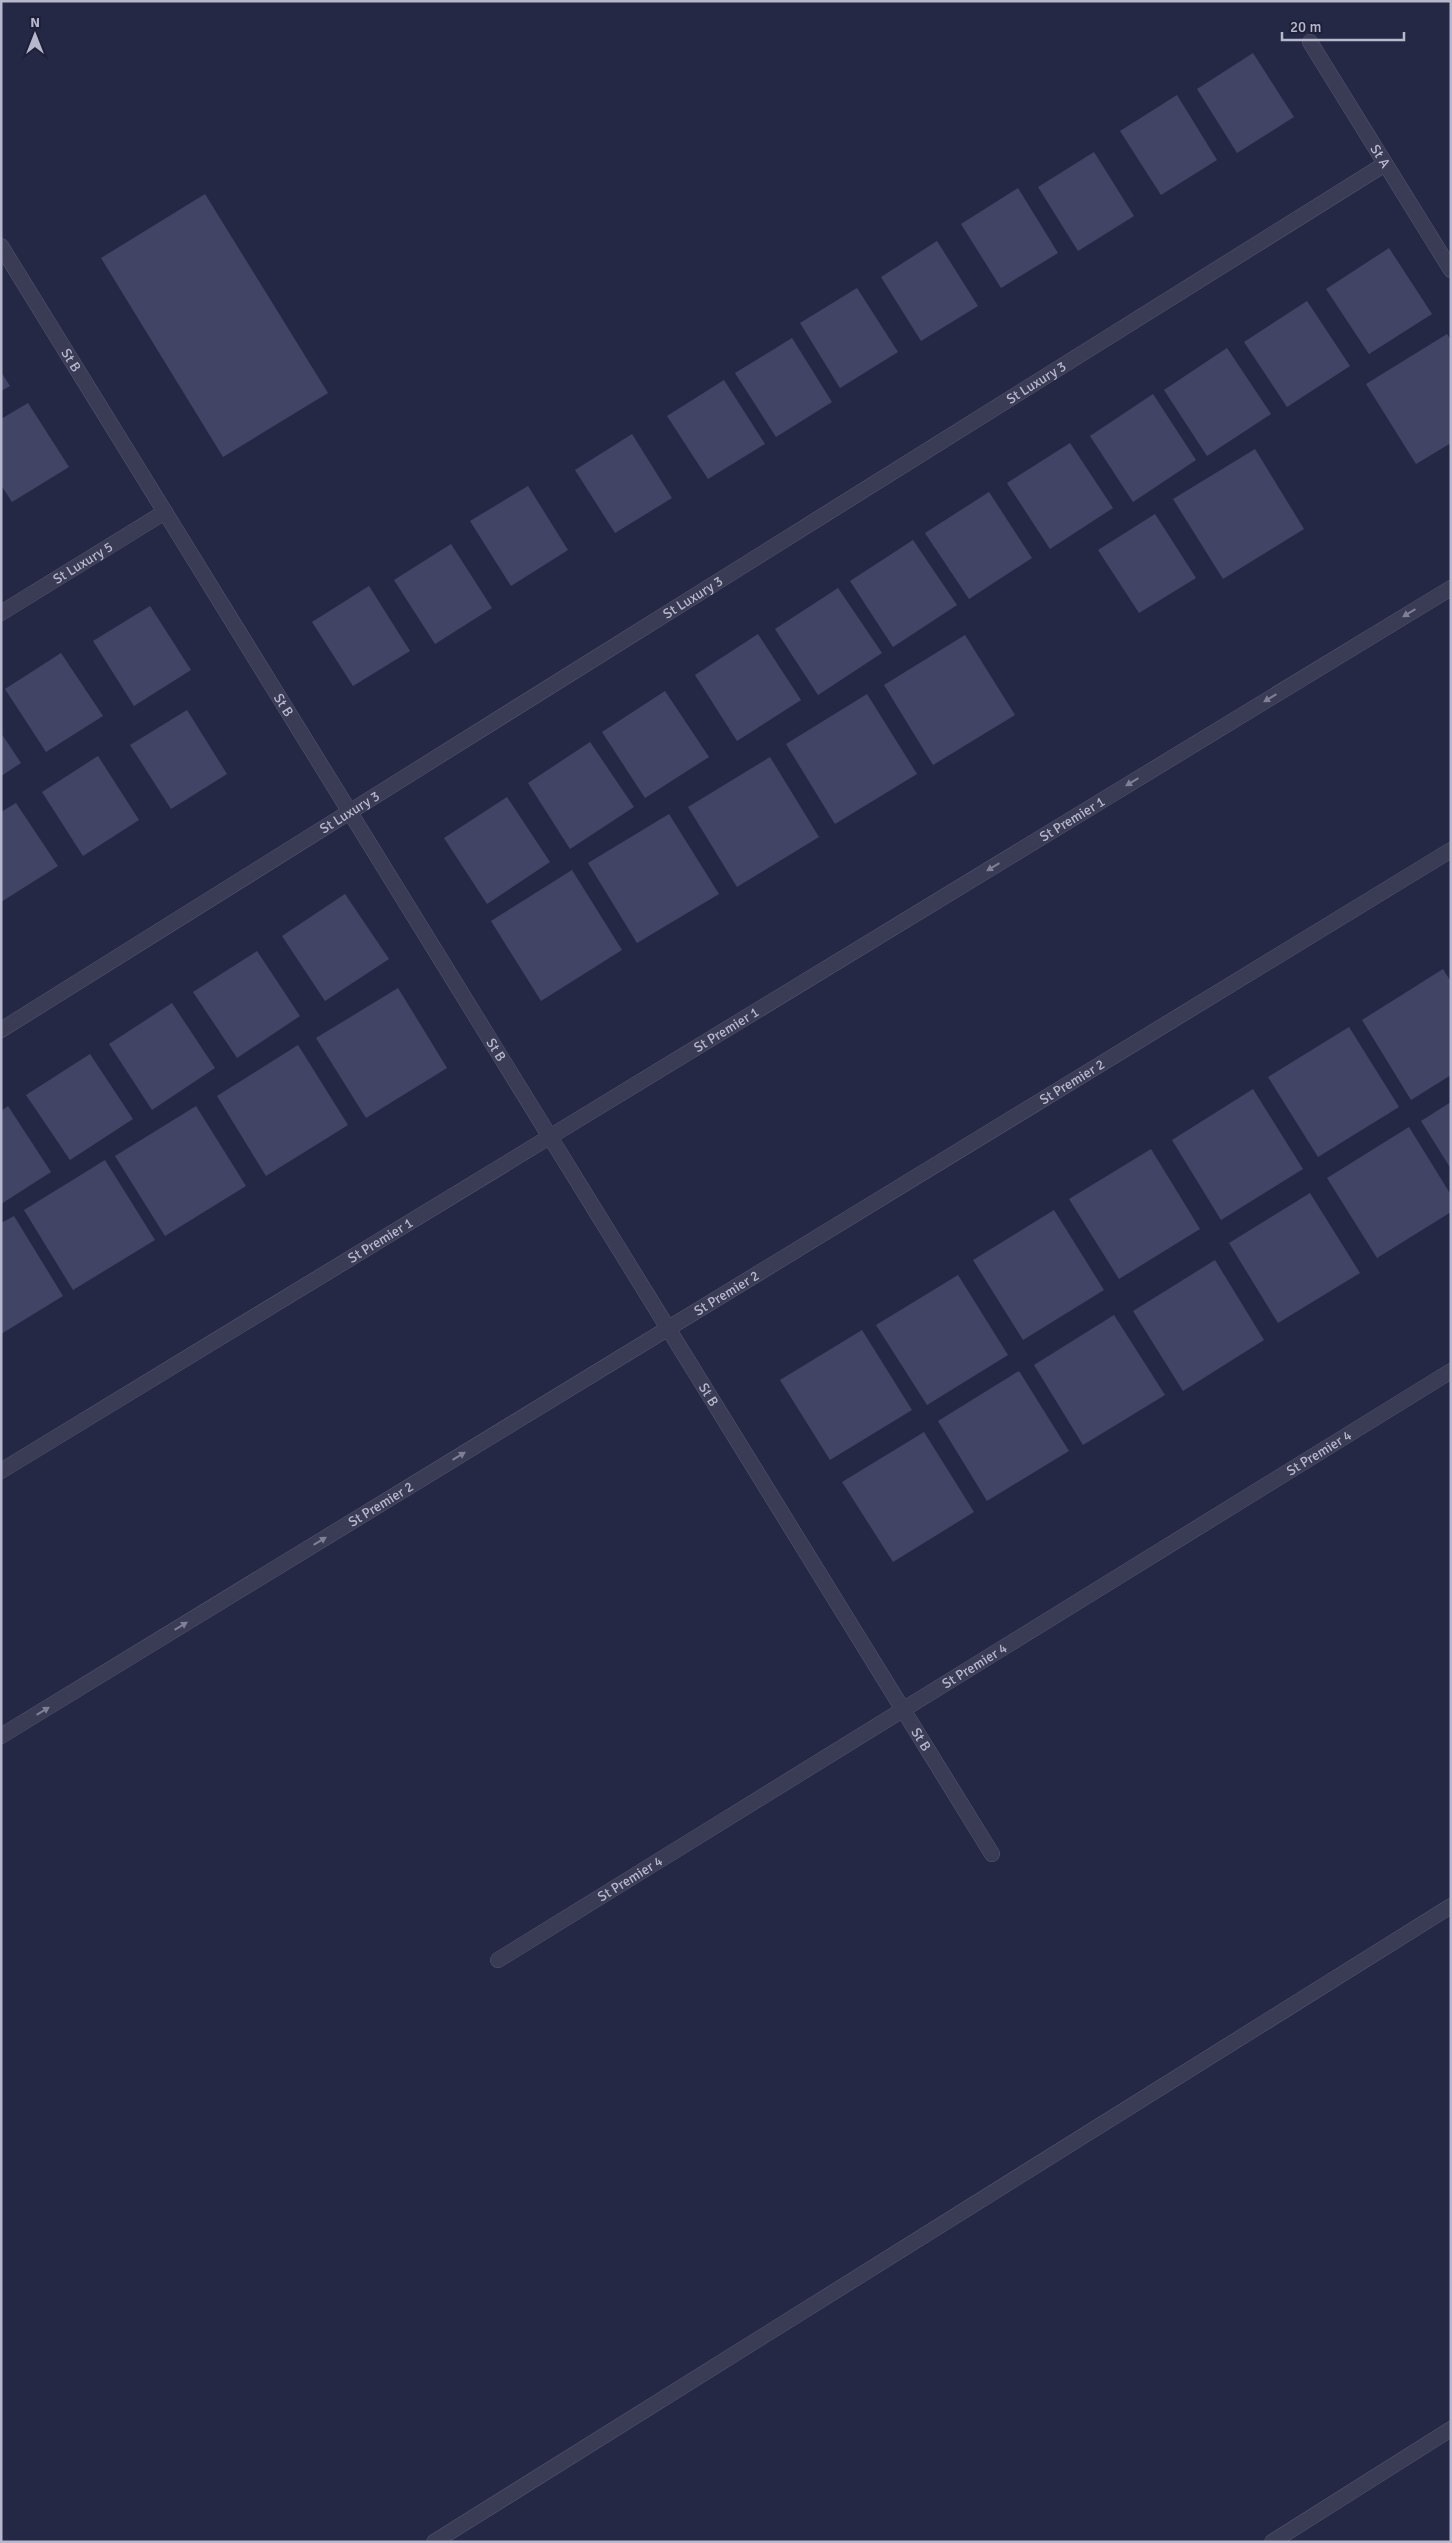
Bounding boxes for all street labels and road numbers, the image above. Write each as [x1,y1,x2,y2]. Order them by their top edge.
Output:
street label: St A [1366,141,1394,171]
street label: St B [57,346,84,375]
street label: St Luxury 3 [1003,358,1069,408]
street label: St Luxury 5 [50,538,116,588]
street label: St Luxury 3 [660,573,726,623]
street label: St B [270,690,297,720]
street label: St Luxury 3 [317,787,383,837]
street label: St Premier 1 [1037,793,1108,846]
street label: St Premier 1 [691,1004,762,1056]
street label: St B [482,1035,509,1065]
street label: St Premier 2 [1036,1056,1108,1108]
street label: St Premier 1 [345,1214,416,1267]
street label: St Premier 2 [691,1267,762,1320]
street label: St B [695,1380,722,1409]
street label: St Premier 4 [1284,1426,1355,1480]
street label: St Premier 2 [345,1478,417,1531]
street label: St Premier 4 [939,1639,1011,1692]
street label: St B [907,1725,934,1754]
street label: St Premier 4 [595,1852,666,1905]

